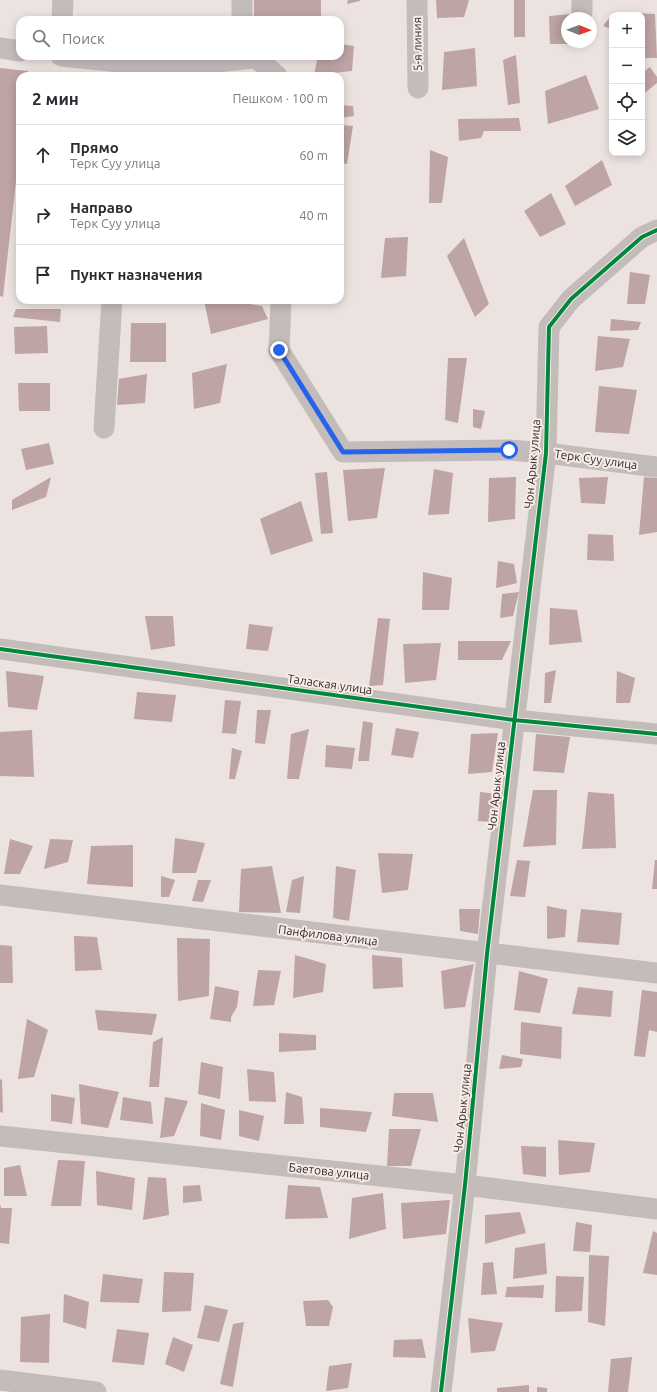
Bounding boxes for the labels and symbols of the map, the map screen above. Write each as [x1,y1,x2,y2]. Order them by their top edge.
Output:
north arrow [561,12,597,48]
street label: 5-я линия [410,17,424,71]
route end [270,341,288,359]
street label: Чон Арык улица [522,419,542,509]
route start [500,441,518,459]
street label: Терк Суу улица [554,447,638,471]
street label: Талаская улица [287,672,373,696]
street label: Чон Арык улица [485,741,507,831]
street label: Панфилова улица [278,922,378,948]
street label: Чон Арык улица [451,1063,473,1153]
street label: Баетова улица [288,1160,370,1182]

